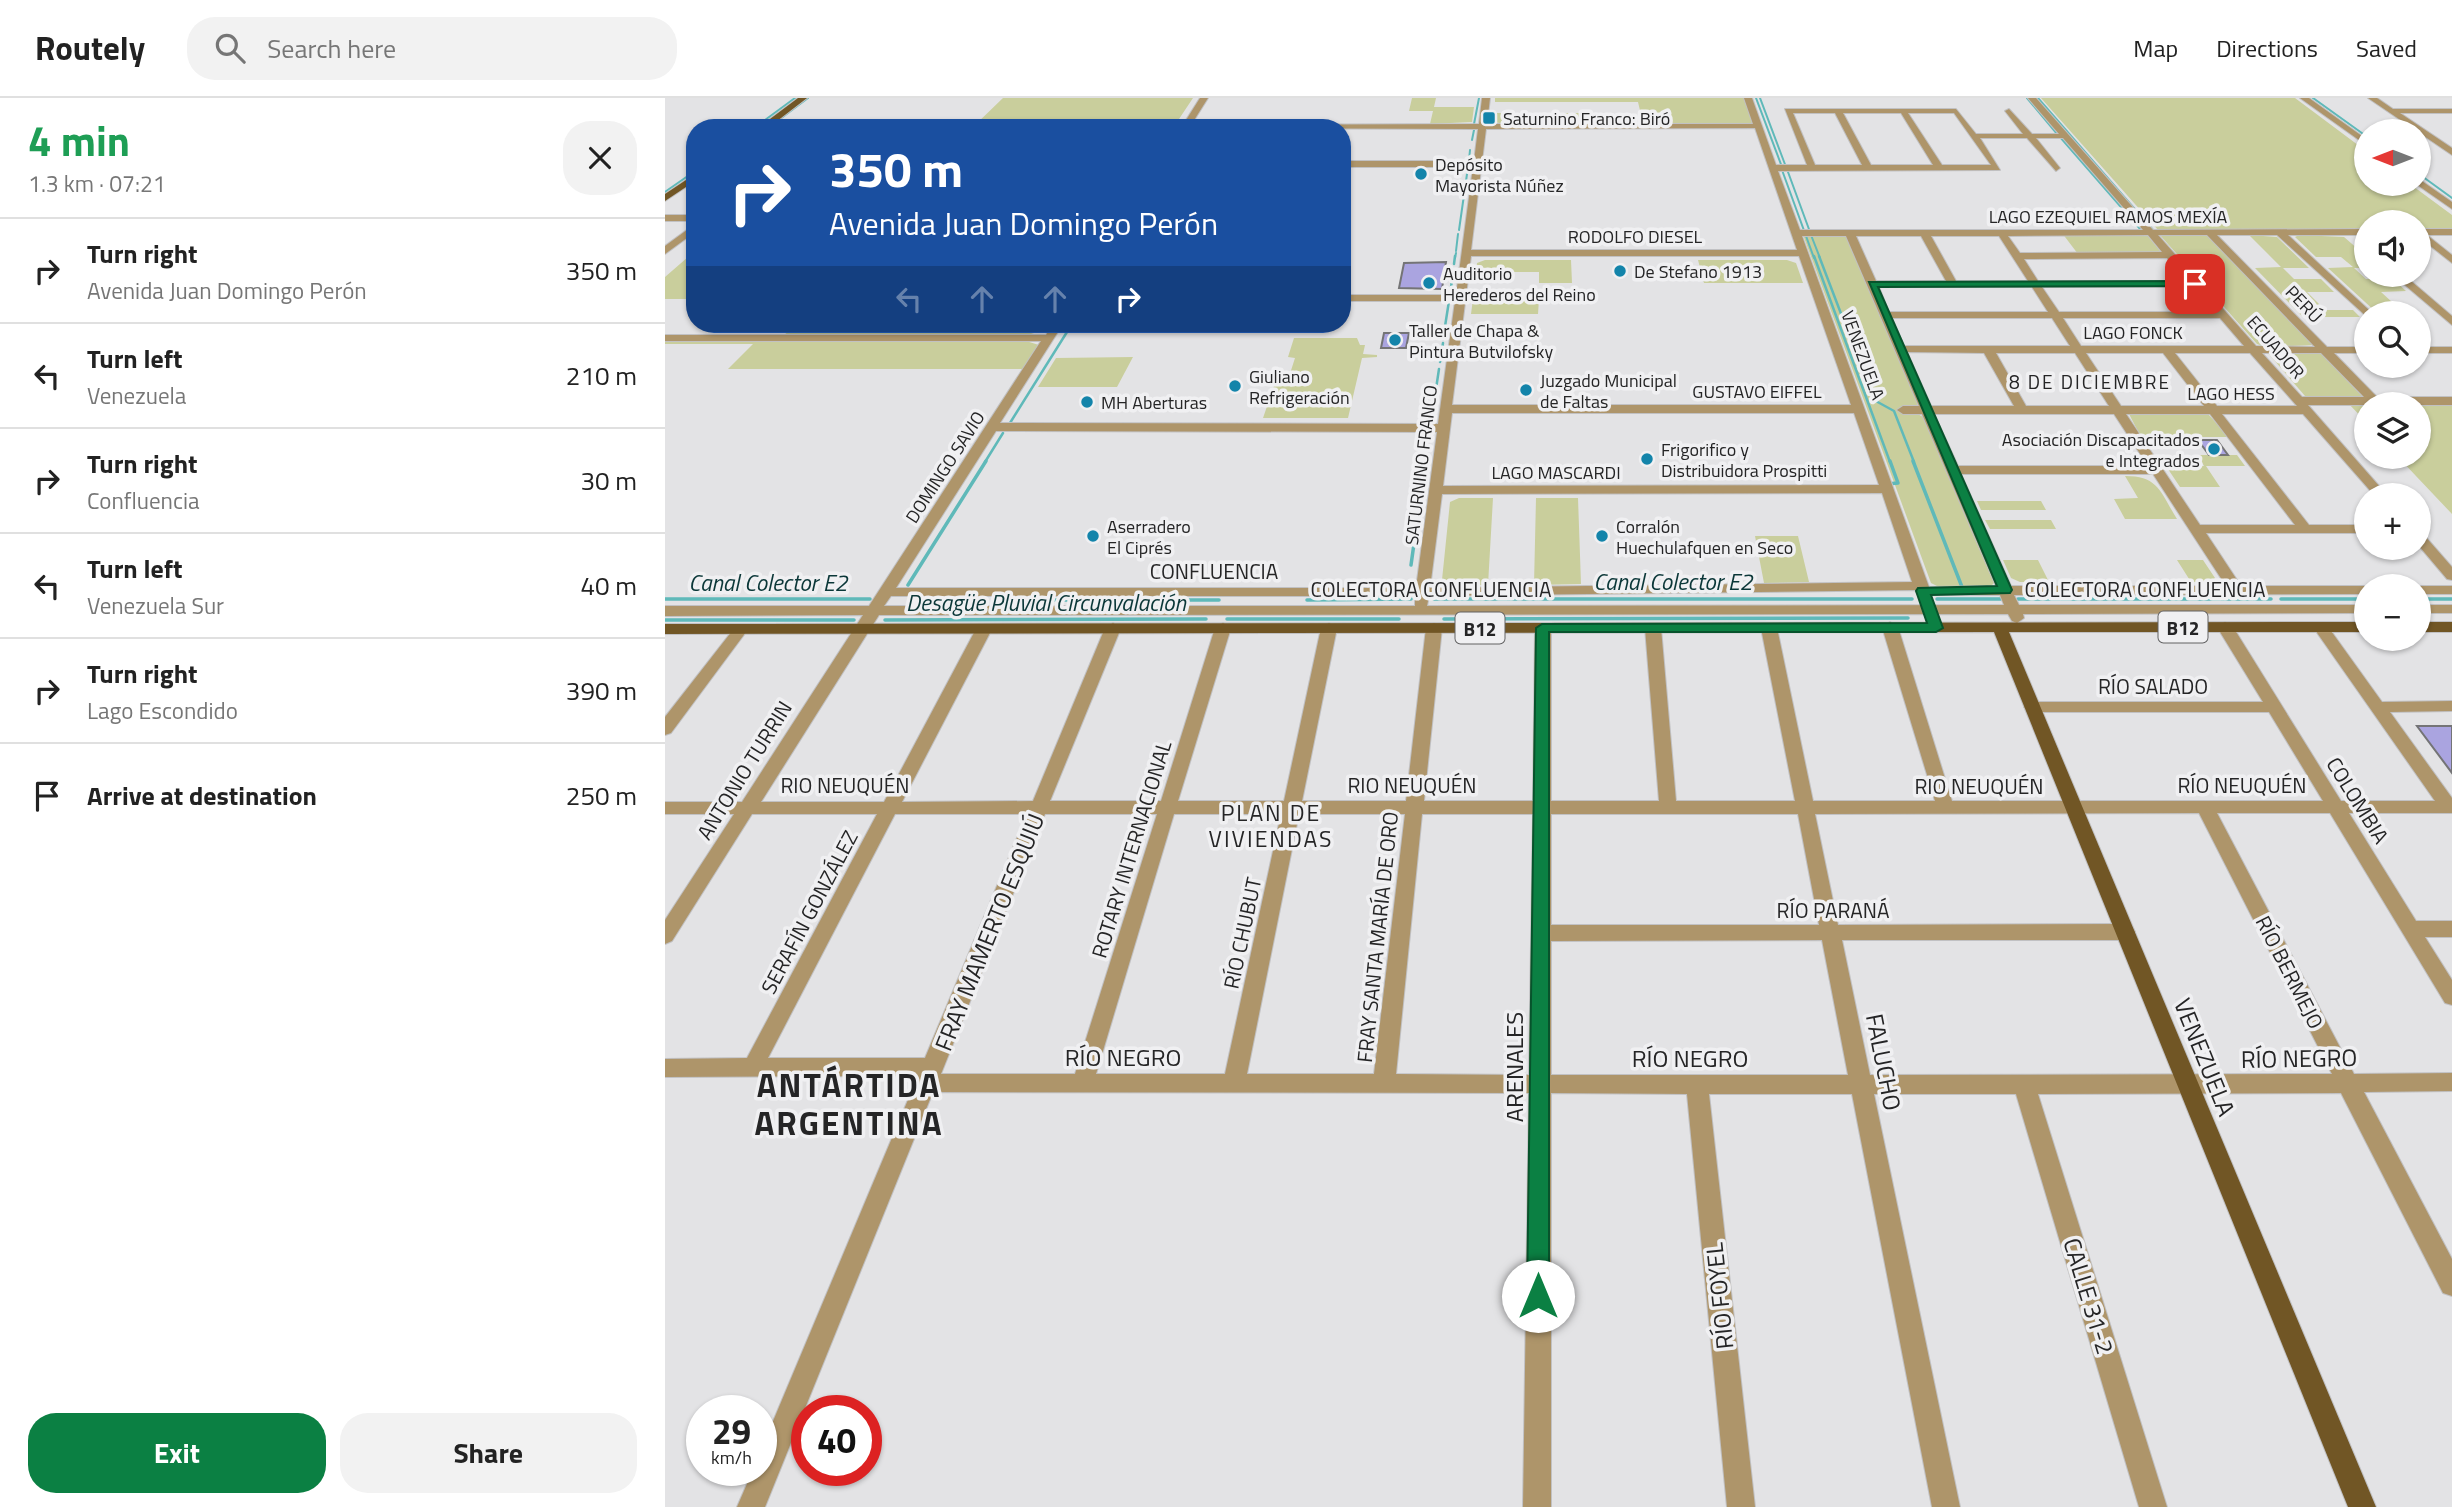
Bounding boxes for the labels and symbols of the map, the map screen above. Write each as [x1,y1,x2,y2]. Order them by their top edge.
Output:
place label: Saturnino Franco: Biró [1503,105,1670,132]
marker: Saturnino Franco: Biró [1481,110,1497,126]
north arrow [2354,119,2431,196]
place label: Depósito Mayorista Núñez [1435,151,1564,199]
marker: Depósito Mayorista Núñez [1413,166,1429,182]
street label: LAGO EZEQUIEL RAMOS MEXÍA [1989,203,2228,230]
street label: RODOLFO DIESEL [1568,223,1703,250]
pin [2165,254,2225,314]
place label: De Stefano 1913 [1634,258,1762,285]
place label: Auditorio Herederos del Reino [1443,260,1596,308]
marker: De Stefano 1913 [1612,263,1628,279]
marker: Auditorio Herederos del Reino [1421,275,1437,291]
street label: PERÚ [2279,279,2329,329]
street label: VENEZUELA [1834,307,1892,404]
street label: ECUADOR [2241,309,2311,385]
place label: Taller de Chapa & Pintura Butvilofsky [1409,317,1553,365]
street label: LAGO FONCK [2083,319,2183,346]
marker: Taller de Chapa & Pintura Butvilofsky [1387,332,1403,348]
place label: Giuliano Refrigeración [1249,363,1350,411]
place label: Juzgado Municipal de Faltas [1540,367,1677,415]
district label: 8 DE DICIEMBRE [2009,367,2171,396]
marker: Giuliano Refrigeración [1227,378,1243,394]
street label: GUSTAVO EIFFEL [1692,378,1822,405]
street label: LAGO HESS [2187,380,2275,407]
marker: Juzgado Municipal de Faltas [1518,382,1534,398]
street label: SATURNINO FRANCO [1398,383,1444,547]
place label: MH Aberturas [1101,389,1207,416]
marker: MH Aberturas [1079,394,1095,410]
street label: DOMINGO SAVIO [899,406,991,528]
place label: Asociación Discapacitados e Integrados [2002,426,2200,474]
place label: Frigorifico y Distribuidora Prospitti [1661,436,1827,484]
marker: Asociación Discapacitados e Integrados [2206,441,2222,457]
marker: Frigorifico y Distribuidora Prospitti [1639,451,1655,467]
street label: LAGO MASCARDI [1491,459,1621,486]
place label: Aserradero El Ciprés [1107,513,1191,561]
place label: Corralón Huechulafquen en Seco [1616,513,1793,561]
marker: Aserradero El Ciprés [1085,528,1101,544]
marker: Corralón Huechulafquen en Seco [1594,528,1610,544]
street label: CONFLUENCIA [1150,555,1279,587]
water label: Canal Colector E2 [1594,564,1754,599]
water label: Canal Colector E2 [689,565,849,600]
street label: COLECTORA CONFLUENCIA [1311,573,1552,605]
street label: COLECTORA CONFLUENCIA [2025,573,2266,605]
water label: Desagüe Pluvial Circunvalación [906,585,1186,620]
road number: B12 [1455,612,1505,643]
road number: B12 [2159,612,2207,642]
street label: RÍO SALADO [2098,670,2208,702]
street label: ANTONIO TURRIN [688,694,800,846]
street label: ROTARY INTERNACIONAL [1083,736,1179,962]
street label: COLOMBIA [2319,750,2397,850]
street label: RIO NEUQUÉN [780,769,910,801]
street label: RIO NEUQUÉN [1347,769,1477,801]
street label: RÍO NEUQUÉN [2177,769,2307,801]
street label: RIO NEUQUÉN [1914,770,2044,802]
district label: PLAN DE VIVIENDAS [1209,795,1333,856]
street label: FRAY MAMERTO ESQUIÚ [925,808,1053,1056]
street label: FRAY SANTA MARÍA DE ORO [1348,810,1406,1064]
street label: SERAFÍN GONZÁLEZ [752,825,866,999]
street label: RÍO CHUBUT [1215,874,1269,992]
street label: RÍO PARANÁ [1777,894,1890,926]
street label: RÍO BERMEJO [2248,910,2332,1034]
street label: VENEZUELA [2165,993,2245,1121]
street label: FALUCHO [1857,1011,1911,1113]
street label: ARENALES [1496,1012,1532,1122]
street label: RÍO NEGRO [1065,1039,1181,1075]
street label: RÍO NEGRO [2240,1039,2358,1077]
street label: RÍO NEGRO [1632,1040,1748,1076]
district label: ANTÁRTIDA ARGENTINA [754,1060,944,1148]
street label: CALLE 31-2 [2054,1233,2124,1359]
street label: RÍO FOYEL [1695,1240,1742,1351]
position arrow [1501,1259,1575,1333]
speed limit sign: 40 [791,1395,882,1486]

